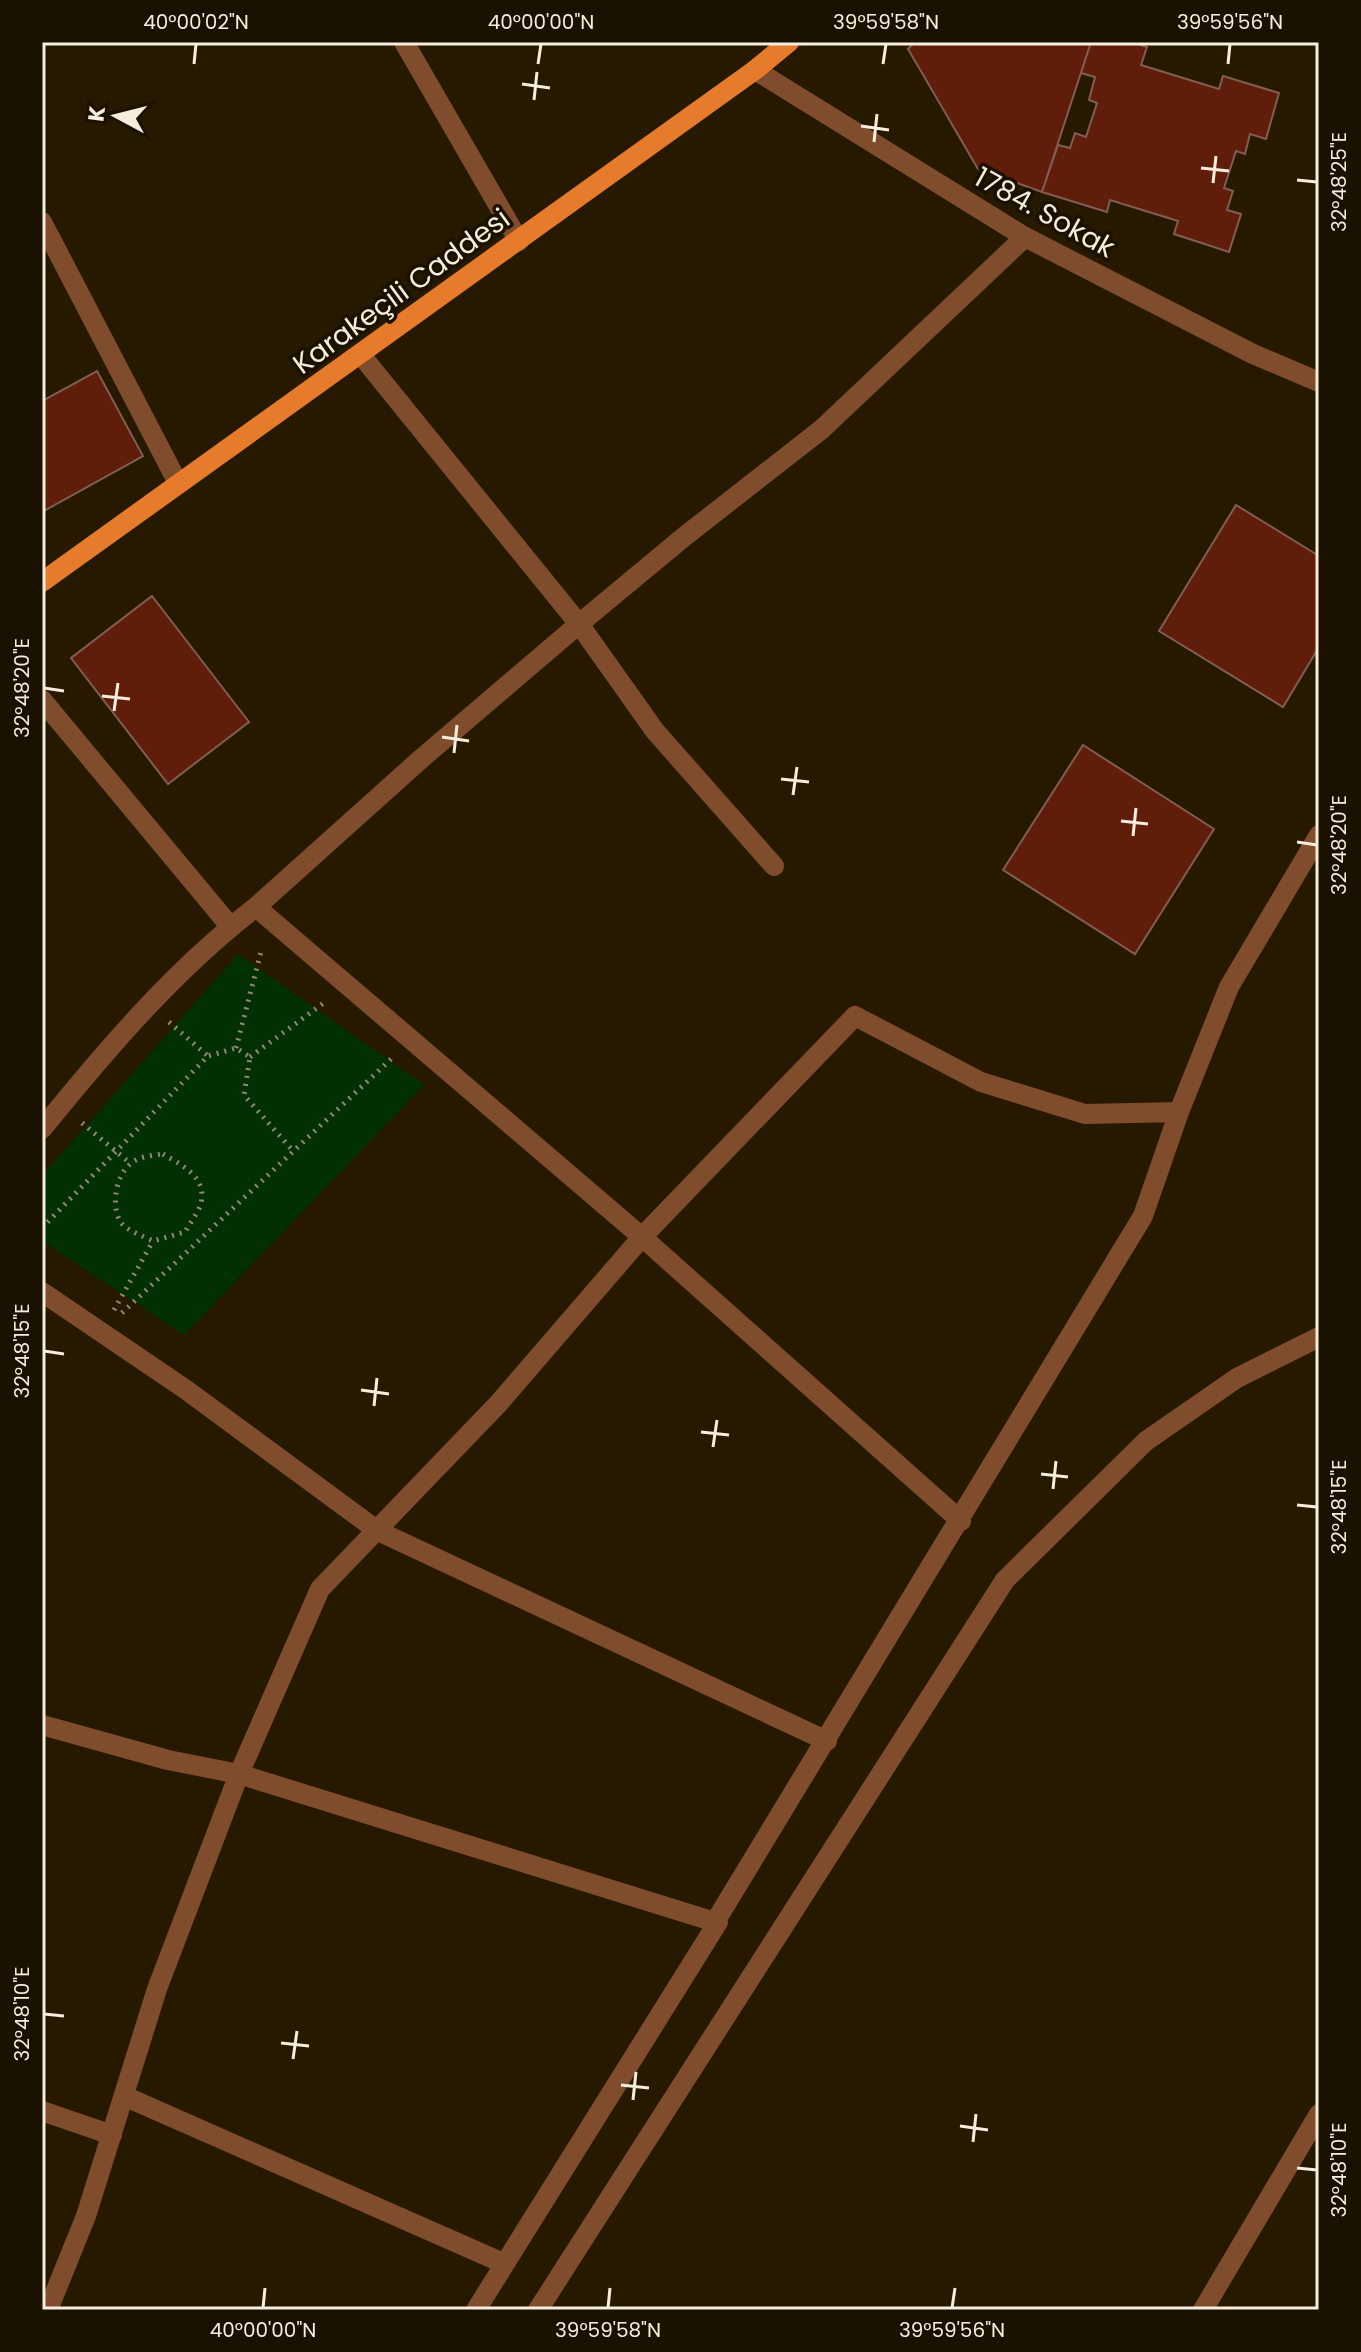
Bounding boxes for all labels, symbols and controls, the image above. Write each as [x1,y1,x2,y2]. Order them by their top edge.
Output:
text: 40°00'02"N [143,8,249,36]
text: 40°00'00"N [488,8,594,36]
text: 39°59'58"N [833,8,939,36]
text: 39°59'56"N [1177,8,1283,36]
north arrow [76,76,156,156]
text: K [80,104,113,123]
text: 32°48'25"E [1325,132,1353,232]
street label: 1784. Sokak [968,158,1123,267]
street label: Karakeçili Caddesi [285,199,518,383]
text: 32°48'20"E [8,638,36,738]
text: 32°48'20"E [1325,795,1353,895]
text: 32°48'15"E [8,1304,36,1398]
text: 32°48'15"E [1325,1460,1353,1554]
text: 32°48'10"E [8,1967,36,2061]
text: 32°48'10"E [1325,2123,1353,2217]
text: 40°00'00"N [210,2316,316,2344]
text: 39°59'58"N [555,2316,661,2344]
text: 39°59'56"N [899,2316,1005,2344]

